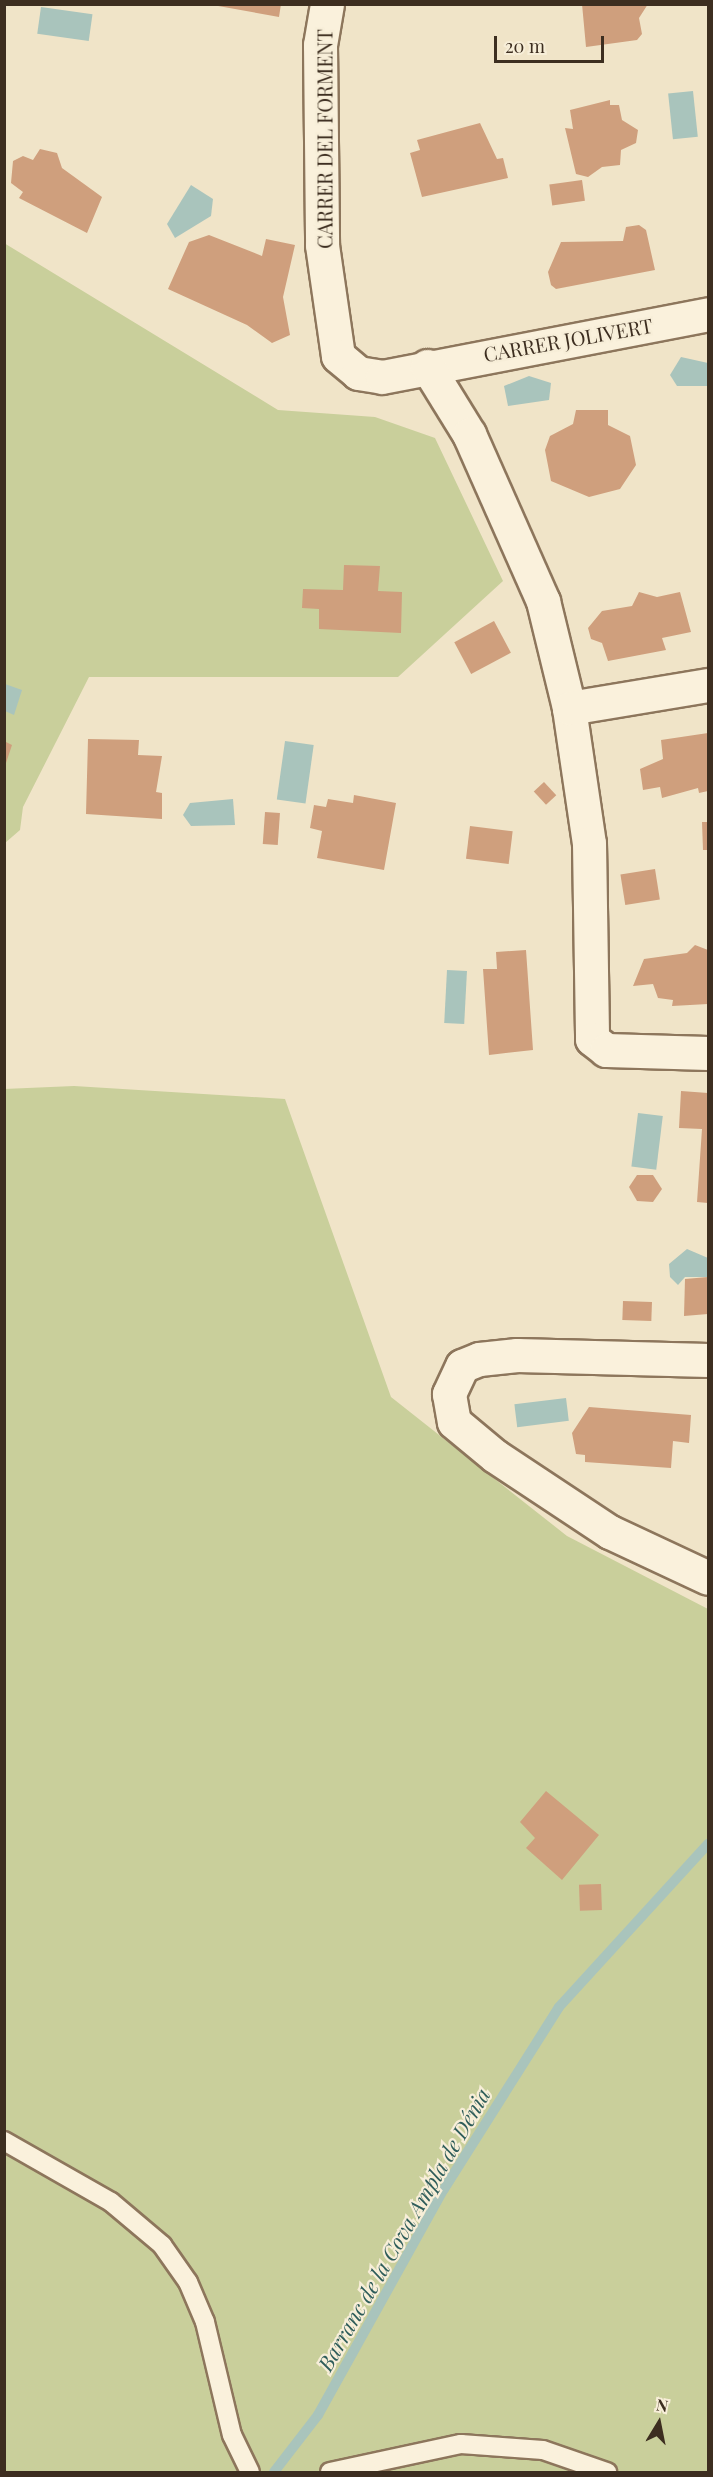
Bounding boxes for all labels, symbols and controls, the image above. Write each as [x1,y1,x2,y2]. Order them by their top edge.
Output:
scale bar [497,24,606,62]
street label: CARRER DEL FORMENT [312,29,336,249]
text: 20 m [505,34,545,58]
street label: CARRER JOLIVERT [481,312,655,366]
water label: Barranc de la Cova Ampla de Dénia [312,2083,494,2375]
north arrow [629,2393,689,2453]
text: N [655,2393,670,2416]

